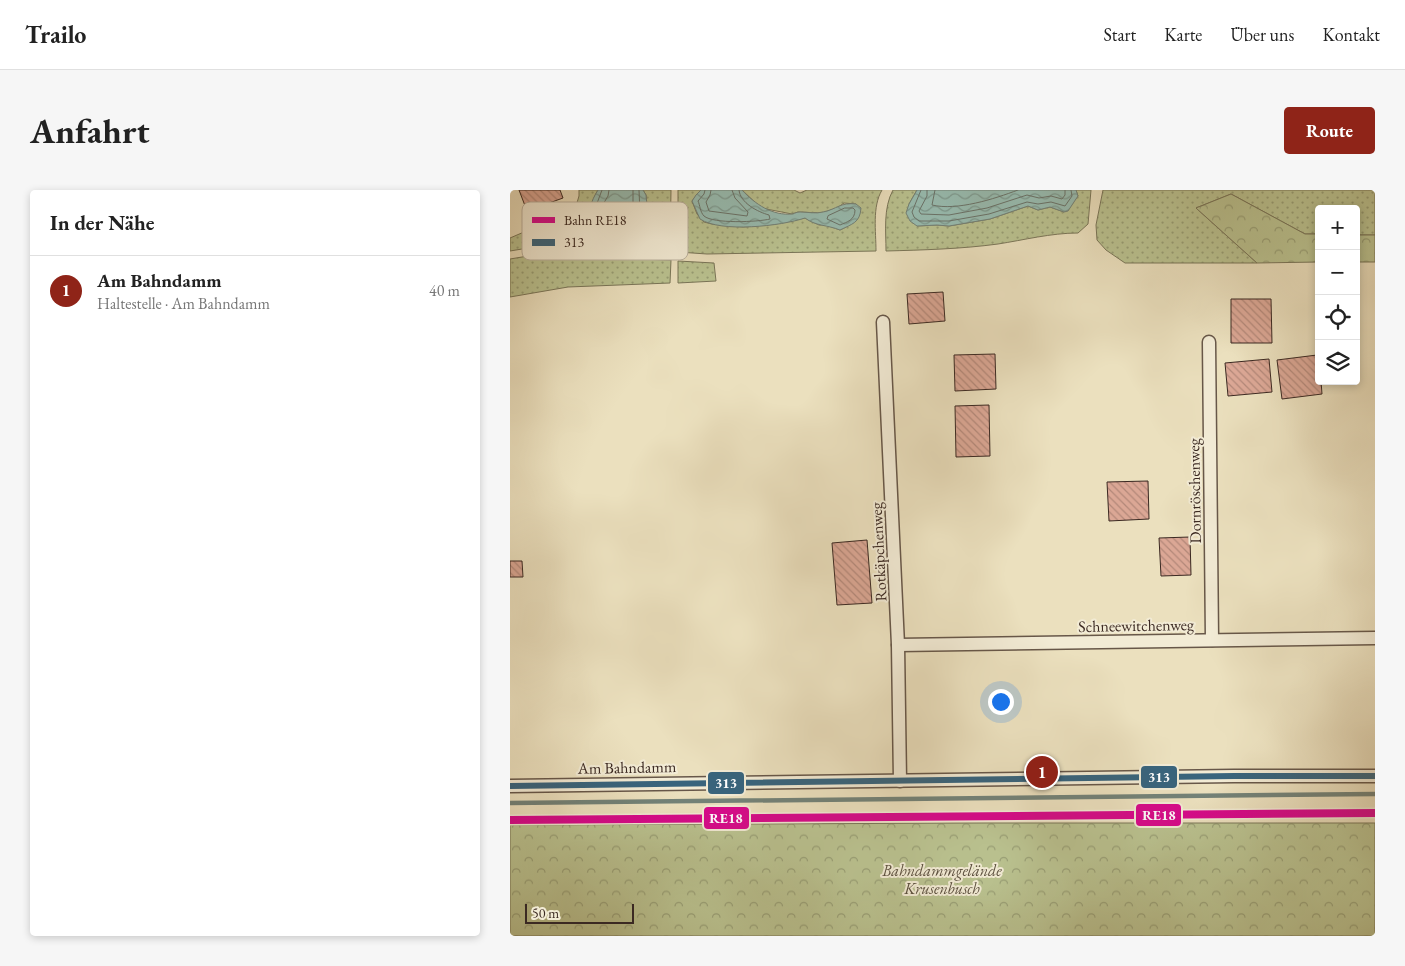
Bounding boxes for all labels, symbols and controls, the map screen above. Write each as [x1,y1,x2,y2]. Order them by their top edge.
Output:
text: Trailo [25,19,86,50]
text: Start [1103,23,1136,46]
text: Karte [1164,23,1202,46]
text: Über uns [1230,23,1294,46]
text: Kontakt [1322,23,1380,46]
button: Route [1284,107,1375,154]
text: Anfahrt [30,108,150,153]
legend [522,202,688,260]
map controls [1315,205,1360,385]
button: + [1315,205,1360,250]
text: In der Nähe [50,209,155,236]
text: Bahn RE18 [564,211,627,229]
text: 313 [564,233,584,251]
button: − [1315,250,1360,295]
text: Am Bahndamm [97,268,222,293]
text: 1 [62,280,70,301]
text: 40 m [429,280,460,301]
text: Haltestelle · Am Bahndamm [97,293,270,314]
button: locate [1315,295,1360,340]
button: layers [1315,340,1360,385]
street label: Dornröschenweg [1183,437,1206,544]
street label: Rotkäpchenweg [865,501,892,602]
street label: Schneewitchenweg [1078,614,1195,637]
your location [988,689,1014,715]
pin: 1 [1026,753,1058,791]
street label: Am Bahndamm [577,756,677,779]
line badge: 313 [1140,765,1178,789]
text: 313 [1148,768,1170,786]
line badge: 313 [707,771,745,795]
text: 313 [715,774,737,792]
line badge: RE18 [1135,803,1182,827]
line badge: RE18 [703,806,750,830]
text: RE18 [1142,806,1176,824]
text: RE18 [709,809,743,827]
park label: Bahndammgelände Krusenbusch [881,860,1002,899]
scale bar [525,901,634,924]
text: 50 m [532,904,559,922]

